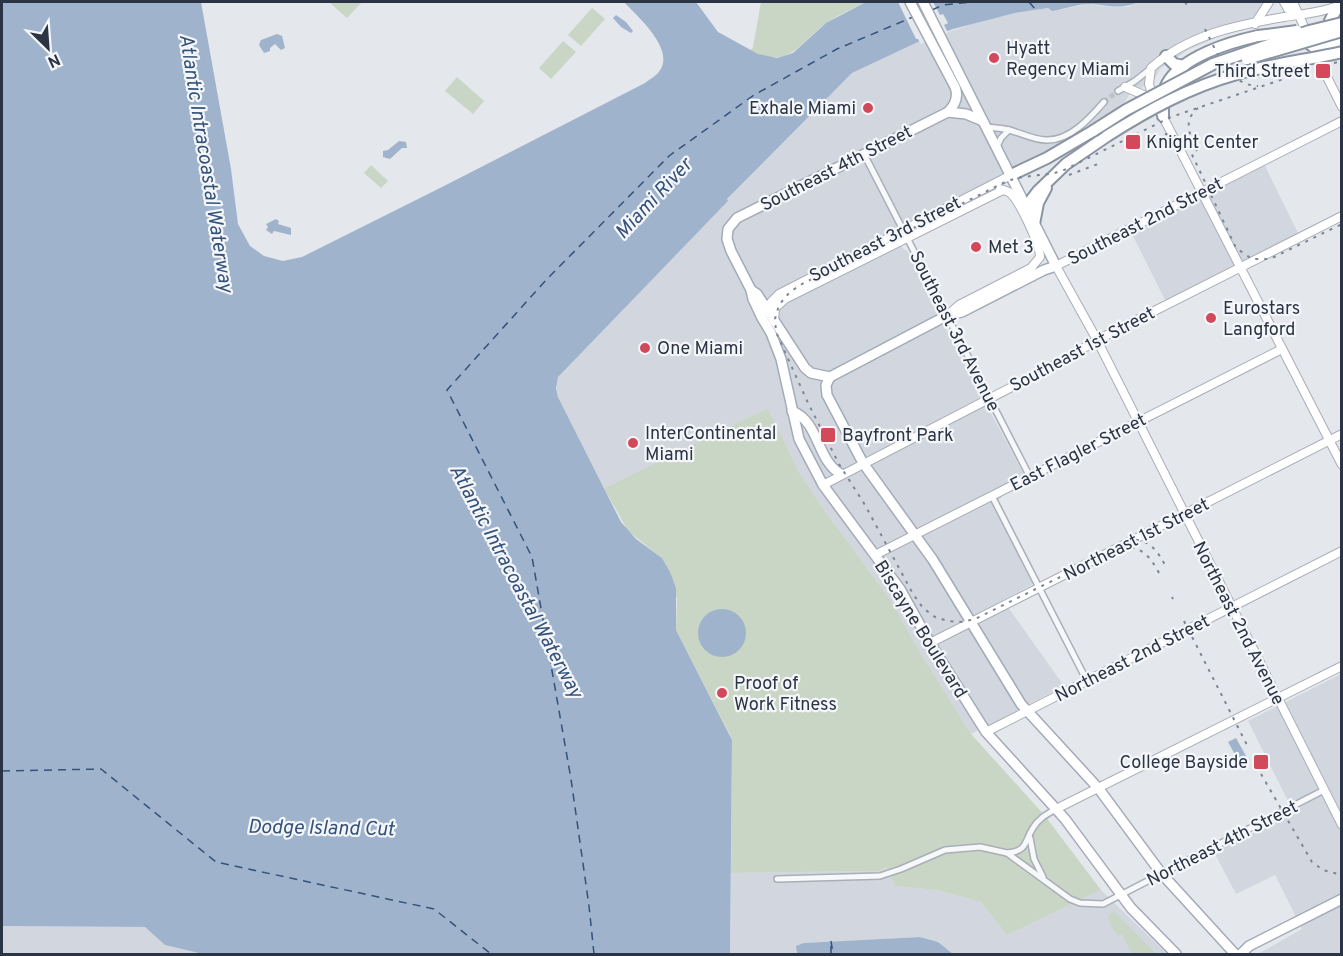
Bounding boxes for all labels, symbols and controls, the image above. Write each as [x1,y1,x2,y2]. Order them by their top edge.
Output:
north arrow [18,18,78,78]
water label: Atlantic Intracoastal Waterway [172,32,239,296]
place label: Hyatt Regency Miami [1006,38,1129,82]
text: N [44,48,63,71]
marker: Hyatt Regency Miami [987,51,1001,65]
place label: Third Street [1214,61,1310,84]
marker: Third Street [1314,62,1332,80]
place label: Exhale Miami [749,98,856,121]
marker: Exhale Miami [861,101,875,115]
street label: Southeast 4th Street [757,121,916,218]
place label: Knight Center [1146,132,1259,155]
marker: Knight Center [1124,133,1142,151]
water label: Miami River [610,152,700,246]
street label: Southeast 2nd Street [1064,173,1227,271]
street label: Southeast 3rd Street [806,192,965,289]
place label: Met 3 [988,237,1034,260]
marker: Met 3 [969,240,983,254]
street label: Southeast 3rd Avenue [903,248,1004,416]
place label: Eurostars Langford [1223,298,1300,342]
street label: Southeast 1st Street [1006,302,1159,398]
marker: Eurostars Langford [1204,311,1218,325]
place label: One Miami [657,338,743,361]
marker: One Miami [638,341,652,355]
street label: East Flagler Street [1007,409,1151,498]
place label: InterContinental Miami [645,423,777,467]
place label: Bayfront Park [842,425,953,448]
marker: Bayfront Park [819,426,837,444]
marker: InterContinental Miami [626,436,640,450]
water label: Atlantic Intracoastal Waterway [442,460,589,705]
street label: Northeast 1st Street [1060,494,1213,587]
street label: Northeast 2nd Avenue [1186,538,1289,709]
street label: Biscayne Boulevard [868,557,971,703]
street label: Northeast 2nd Street [1051,610,1214,708]
place label: Proof of Work Fitness [734,673,837,717]
marker: Proof of Work Fitness [715,686,729,700]
place label: College Bayside [1119,752,1248,775]
marker: College Bayside [1252,753,1270,771]
street label: Northeast 4th Street [1143,796,1302,892]
water label: Dodge Island Cut [247,815,395,843]

